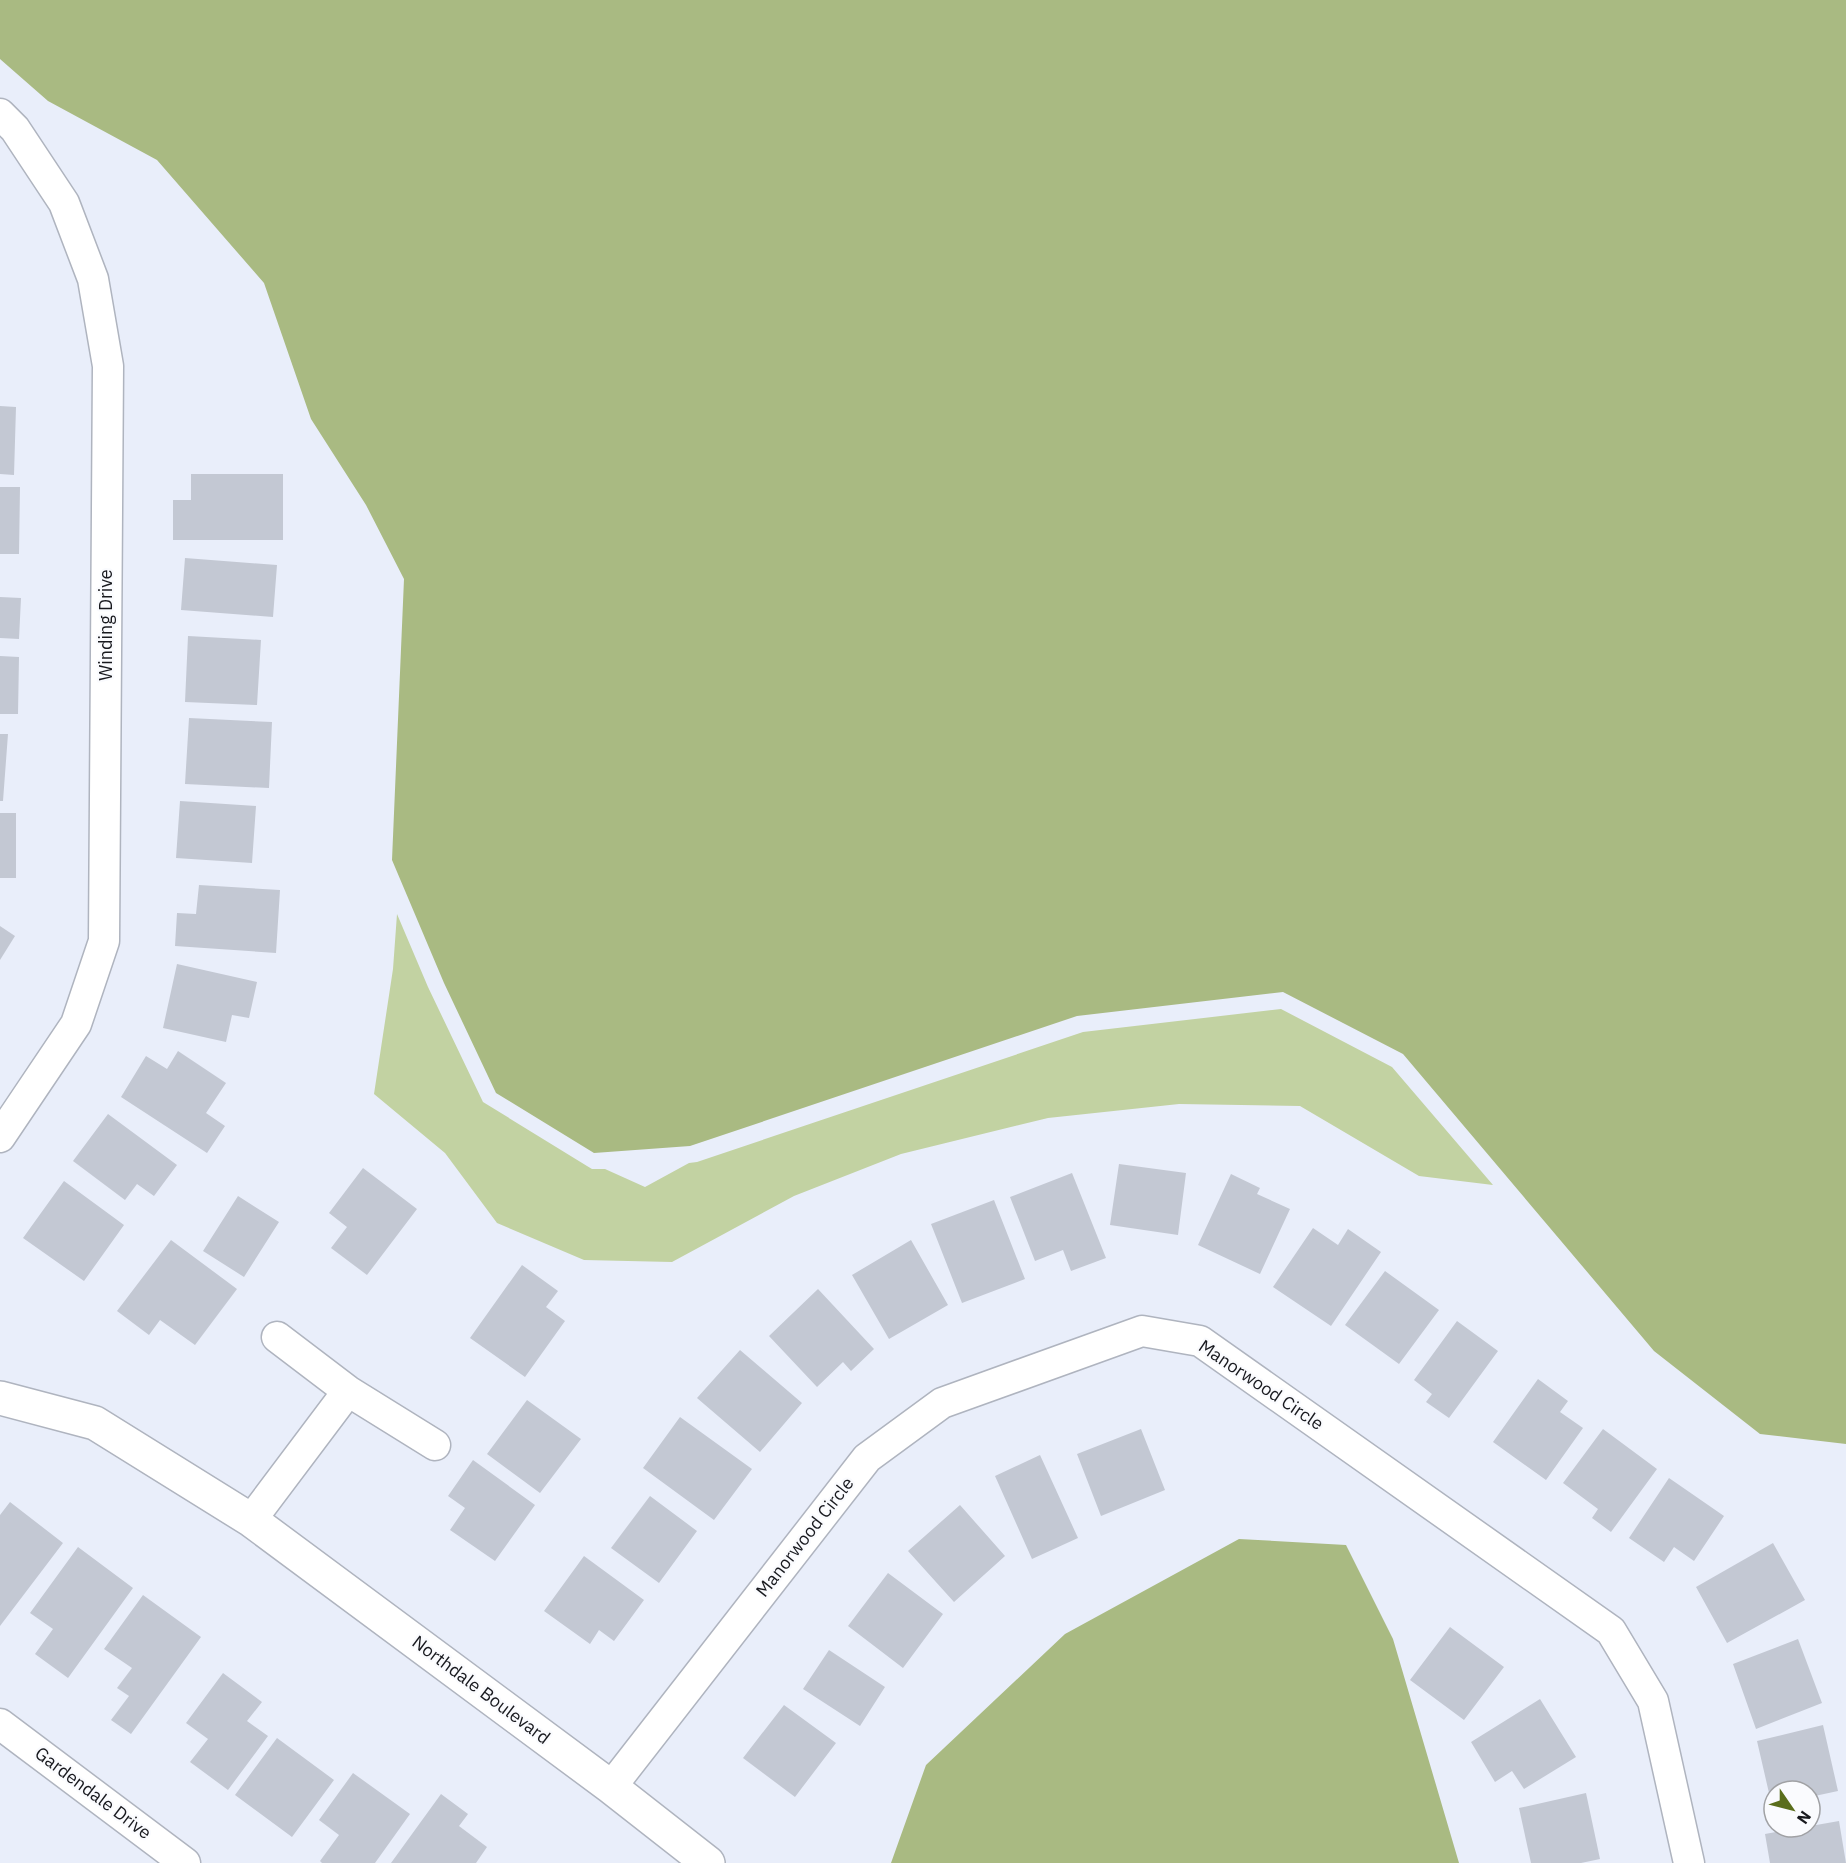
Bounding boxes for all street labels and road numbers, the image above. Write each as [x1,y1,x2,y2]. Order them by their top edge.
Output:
street label: Winding Drive [94,569,117,681]
street label: Manorwood Circle [1194,1334,1328,1435]
street label: Manorwood Circle [751,1472,859,1601]
street label: Northdale Boulevard [408,1630,555,1749]
street label: Gardendale Drive [30,1741,156,1844]

